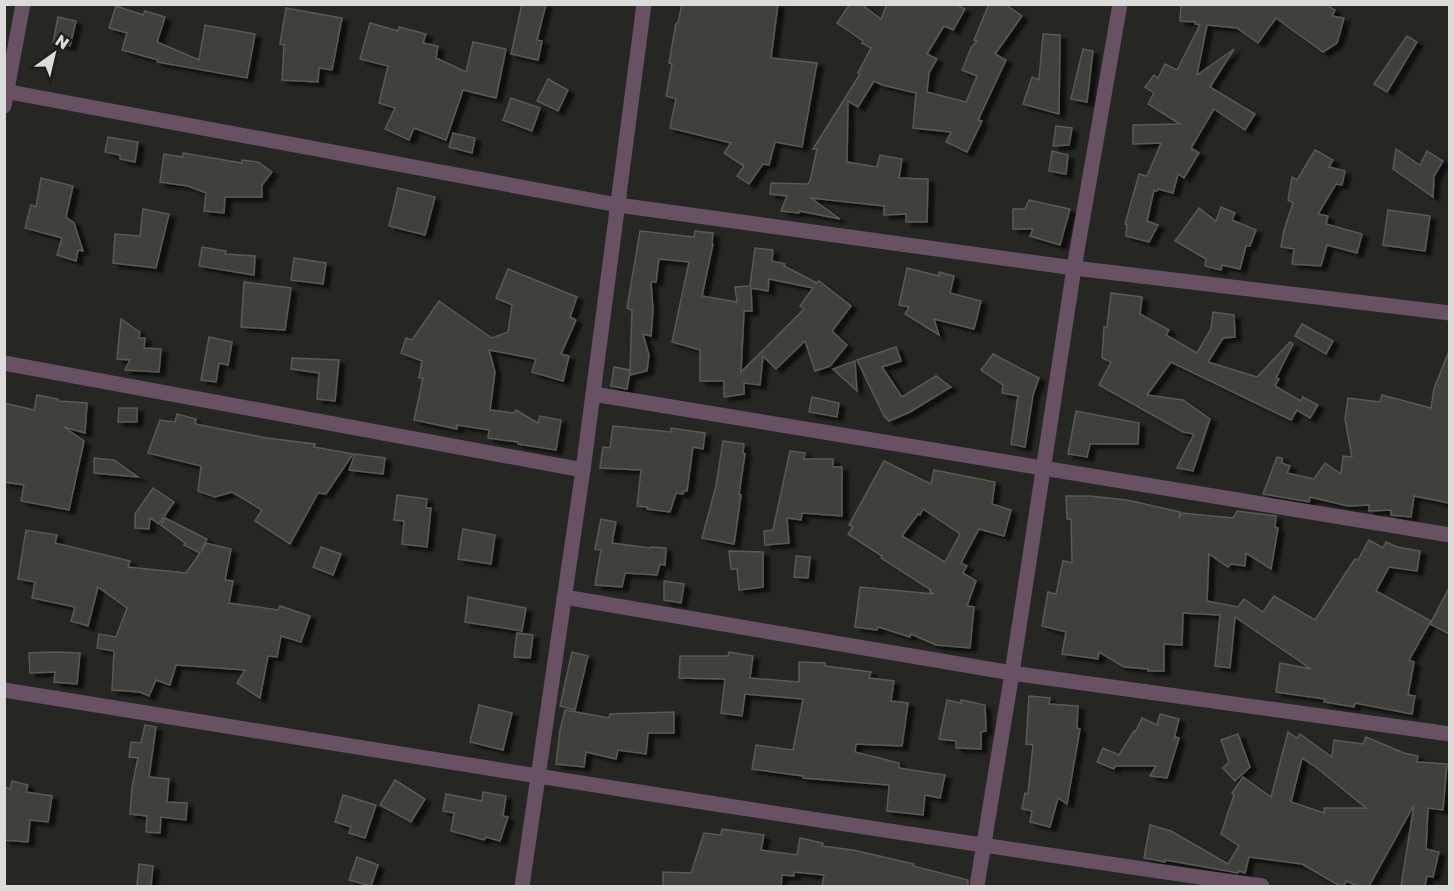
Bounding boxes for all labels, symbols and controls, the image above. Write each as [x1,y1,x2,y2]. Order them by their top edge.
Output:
north arrow [24,24,84,84]
text: N [52,30,73,53]

